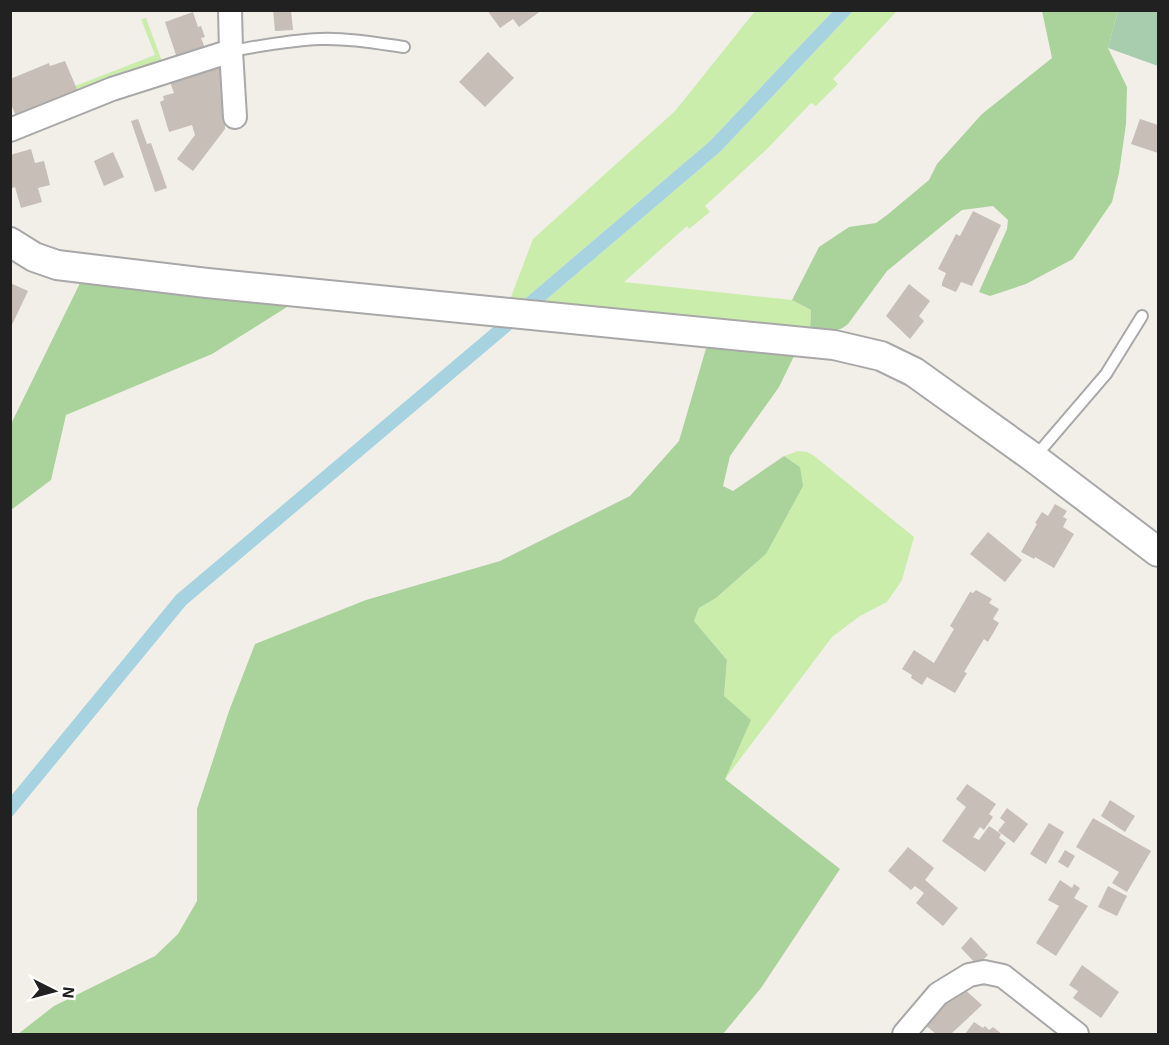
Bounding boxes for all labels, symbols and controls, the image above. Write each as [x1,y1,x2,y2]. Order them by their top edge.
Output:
north arrow [24,961,84,1021]
text: N [59,986,79,999]

